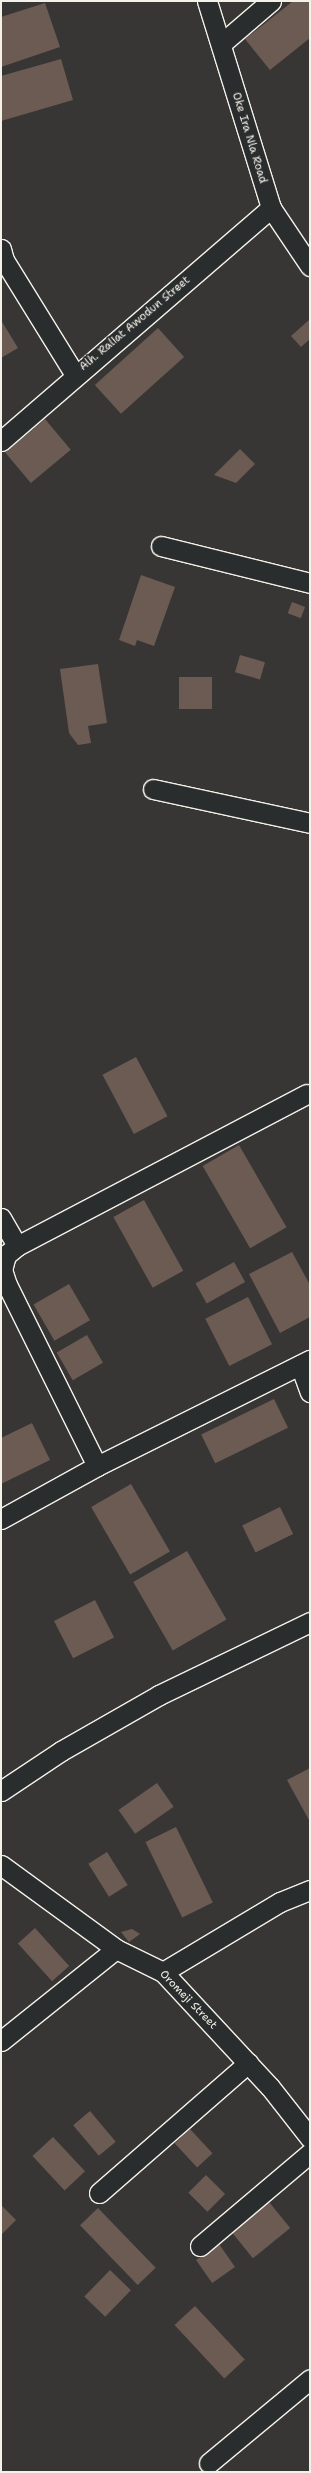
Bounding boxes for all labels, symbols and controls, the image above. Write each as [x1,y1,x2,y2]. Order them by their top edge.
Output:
street label: Oke Ira Nla Road [229,91,269,185]
street label: Alh. Raliat Awodun Street [77,274,193,374]
street label: Oromeji Street [157,1968,219,2032]

